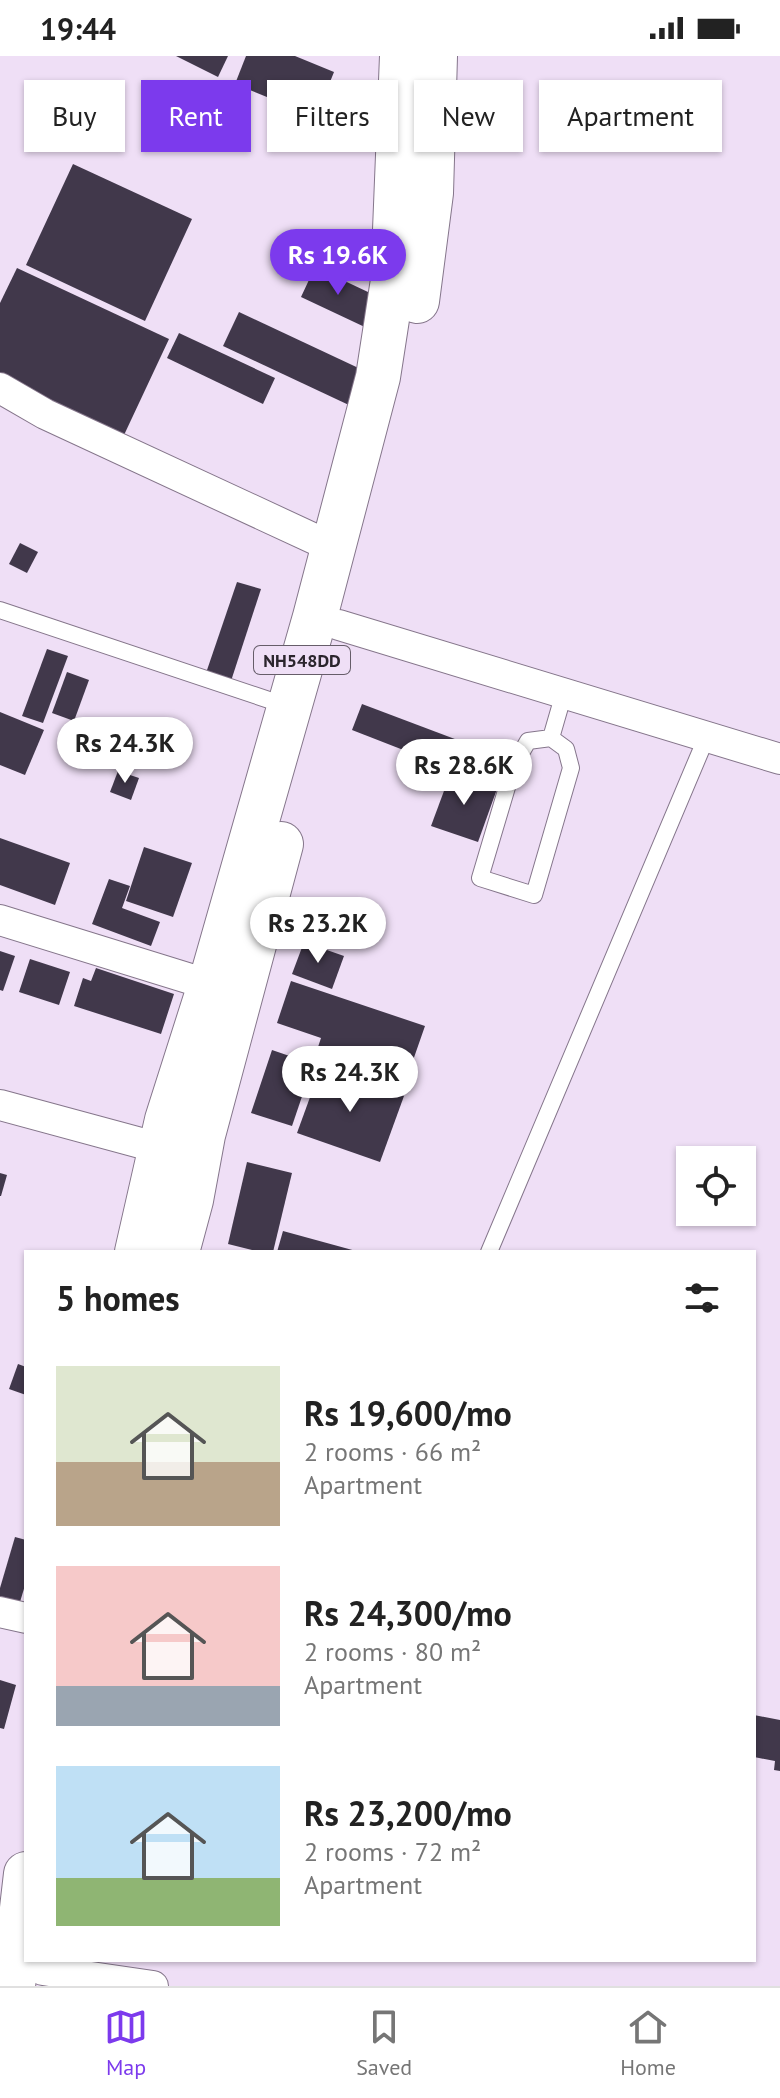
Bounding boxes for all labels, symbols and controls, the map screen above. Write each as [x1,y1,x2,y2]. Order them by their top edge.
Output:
text: 19:44 [40,9,116,48]
chip: Buy [24,80,125,152]
chip: Rent [141,80,251,152]
chip: Filters [267,80,398,152]
chip: New [414,80,523,152]
chip: Apartment [539,80,722,152]
pin: Rs 19.6K [255,229,421,297]
text: Rs 19.6K [288,238,388,271]
road number: NH548DD [254,646,350,674]
pin: Rs 24.3K [42,717,208,785]
text: Rs 24.3K [75,726,175,759]
pin: Rs 28.6K [381,739,547,807]
text: Rs 28.6K [414,748,514,781]
pin: Rs 23.2K [235,897,401,965]
text: Rs 23.2K [268,906,368,939]
pin: Rs 24.3K [267,1046,433,1114]
text: Rs 24.3K [300,1055,400,1088]
map controls [676,1146,756,1226]
button: locate [676,1146,756,1226]
text: 5 homes [56,1276,180,1320]
icon: filters [680,1276,724,1320]
text: Rs 19,600/mo [304,1391,512,1435]
icon: home [120,1398,216,1494]
text: 2 rooms · 66 m² [304,1435,481,1468]
text: Apartment [304,1468,422,1501]
text: Rs 24,300/mo [304,1591,512,1635]
icon: home [120,1598,216,1694]
text: 2 rooms · 80 m² [304,1635,481,1668]
text: Apartment [304,1668,422,1701]
text: Rs 23,200/mo [304,1791,512,1835]
icon: home [120,1798,216,1894]
text: 2 rooms · 72 m² [304,1835,481,1868]
text: Apartment [304,1868,422,1901]
tab: Map [104,2005,148,2081]
tab: Saved [356,2005,412,2081]
tab: Home [620,2005,676,2081]

